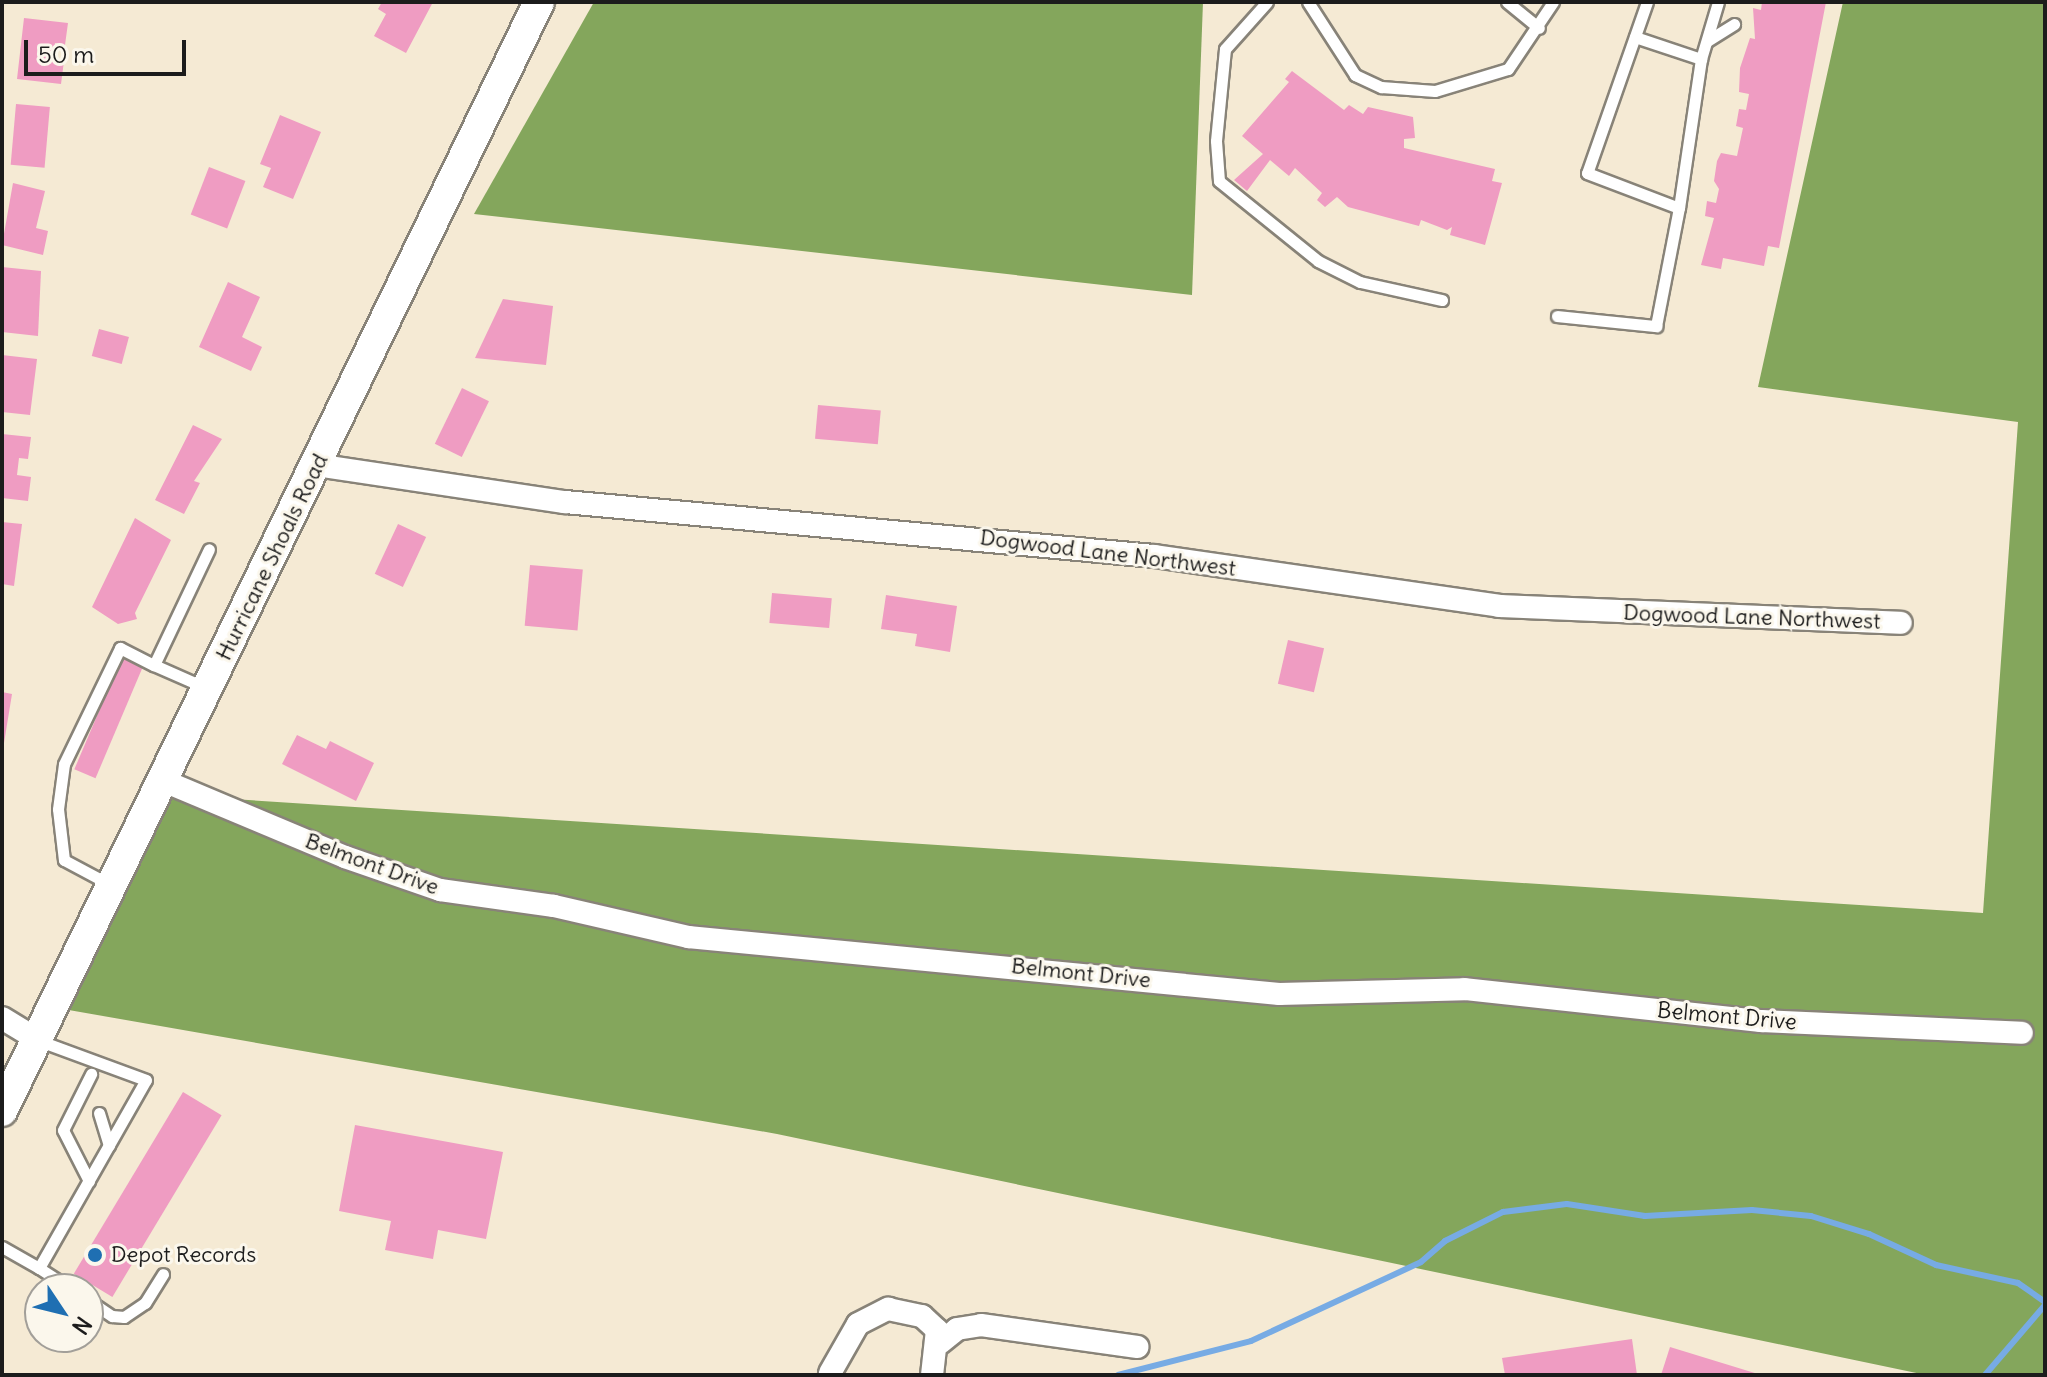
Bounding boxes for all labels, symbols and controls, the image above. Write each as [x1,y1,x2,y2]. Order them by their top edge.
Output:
scale bar [28,24,190,74]
text: 50 m [38,39,94,69]
street label: Hurricane Shoals Road [210,449,334,665]
street label: Dogwood Lane Northwest [979,524,1237,582]
street label: Dogwood Lane Northwest [1623,599,1881,635]
street label: Belmont Drive [302,828,442,900]
street label: Belmont Drive [1010,953,1152,993]
street label: Belmont Drive [1656,997,1798,1035]
place label: Depot Records [111,1242,256,1268]
marker: Depot Records [86,1246,104,1264]
north arrow [24,1273,104,1353]
text: N [66,1311,98,1340]

